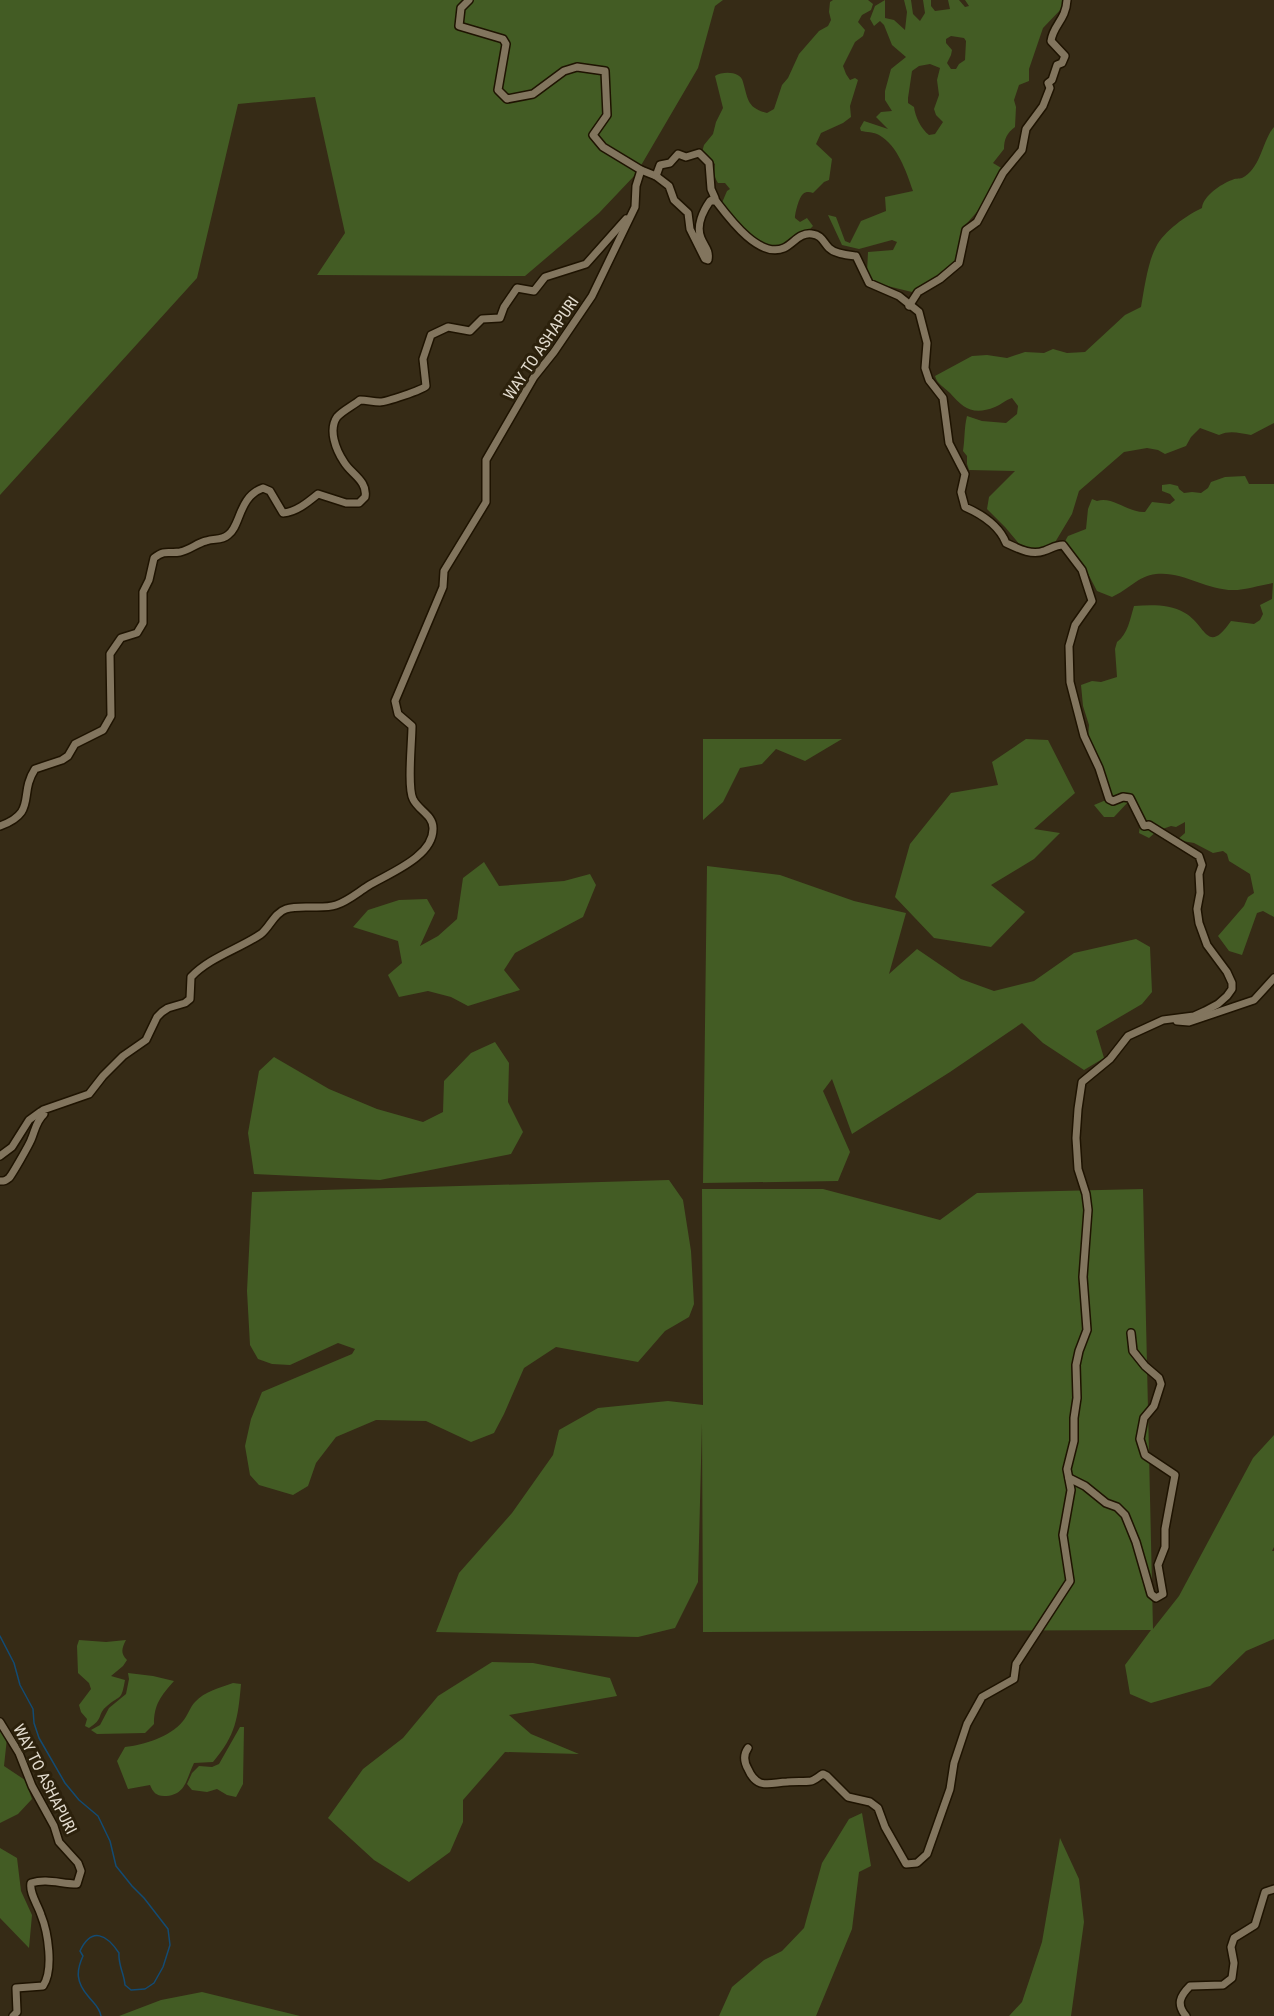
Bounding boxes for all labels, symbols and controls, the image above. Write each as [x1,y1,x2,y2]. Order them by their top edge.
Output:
street label: WAY TO ASHAPURI [499,293,583,403]
street label: WAY TO ASHAPURI [9,1721,81,1837]

